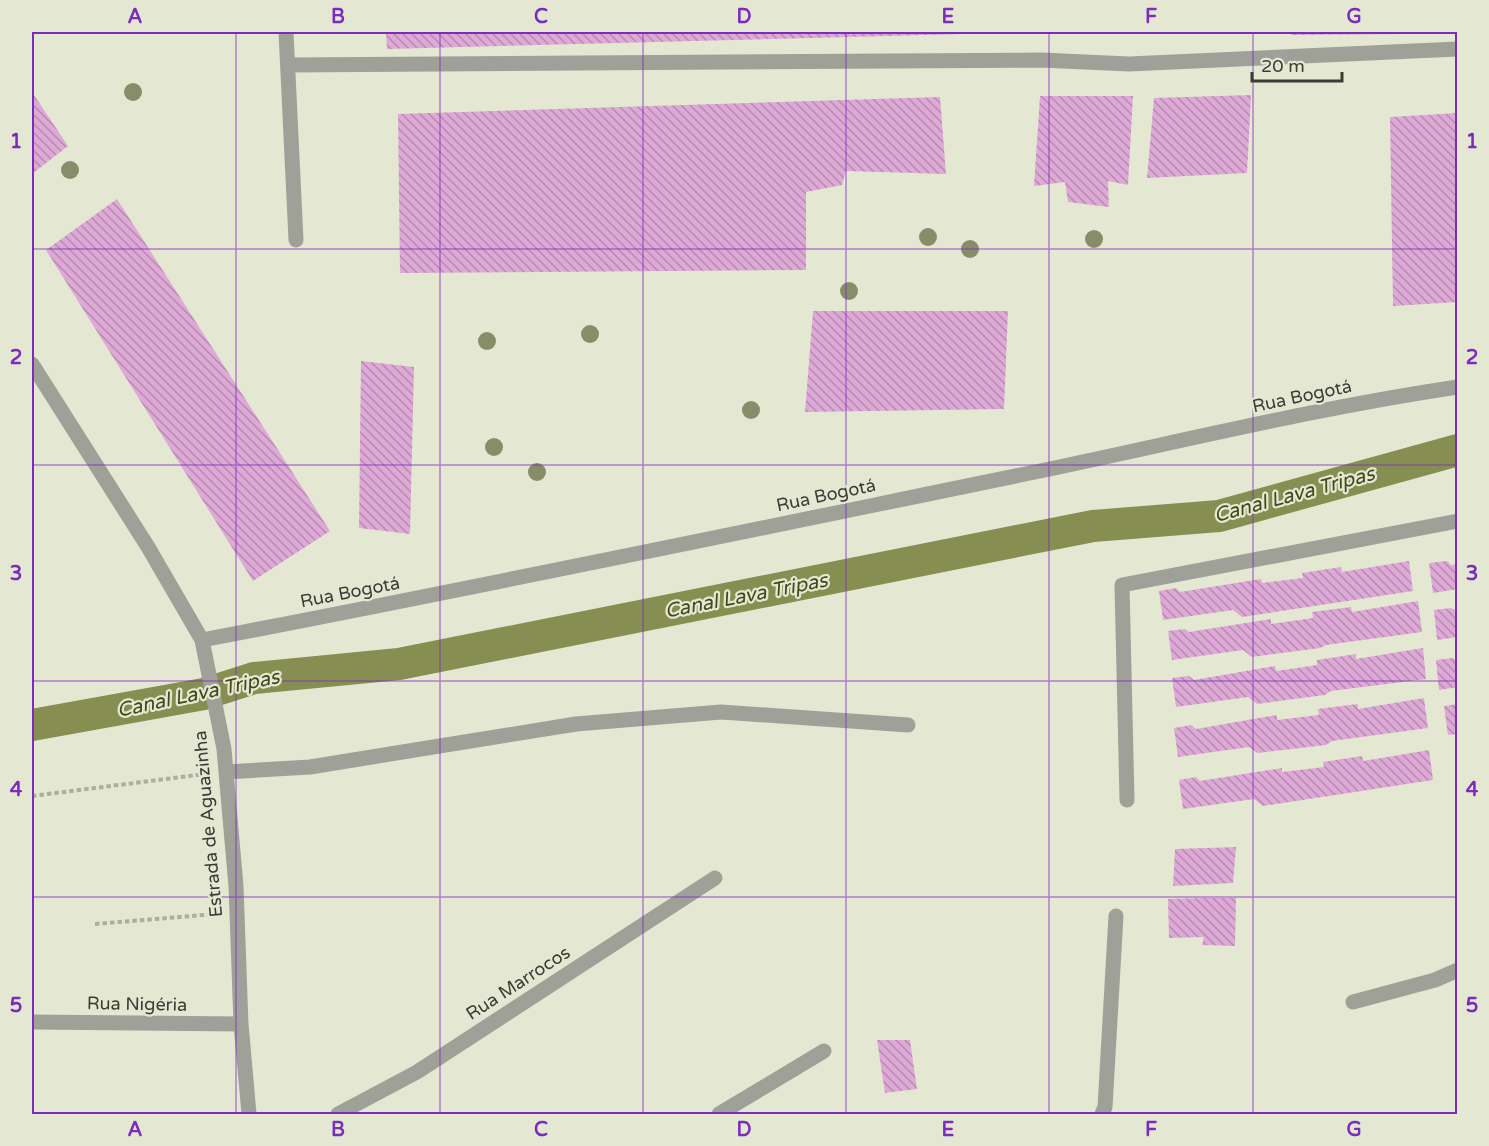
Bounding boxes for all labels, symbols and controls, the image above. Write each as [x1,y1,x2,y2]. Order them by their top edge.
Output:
text: A [128,5,143,29]
text: B [331,5,345,29]
text: C [534,5,548,29]
text: D [736,5,752,29]
text: E [942,5,955,29]
text: F [1145,5,1157,29]
text: G [1346,5,1362,29]
scale bar [1252,45,1342,83]
text: 20 m [1261,55,1305,77]
text: 1 [10,130,22,154]
text: 1 [1466,130,1478,154]
text: 2 [10,346,22,370]
text: 2 [1466,346,1478,370]
street label: Rua Bogotá [1250,375,1354,417]
water label: Canal Lava Tripas [1211,462,1379,528]
street label: Rua Bogotá [774,474,878,516]
text: 3 [10,562,22,586]
text: 3 [1466,562,1478,586]
water label: Canal Lava Tripas [663,568,831,624]
street label: Rua Bogotá [298,572,402,612]
water label: Canal Lava Tripas [115,665,283,723]
street label: Estrada de Aguazinha [189,730,227,918]
text: 4 [10,778,23,802]
text: 4 [1466,778,1479,802]
street label: Rua Marrocos [462,941,574,1025]
street label: Rua Nigéria [87,992,187,1016]
text: 5 [10,994,22,1018]
text: 5 [1466,994,1478,1018]
text: A [128,1118,143,1142]
text: B [331,1118,345,1142]
text: C [534,1118,548,1142]
text: D [736,1118,752,1142]
text: E [942,1118,955,1142]
text: F [1145,1118,1157,1142]
text: G [1346,1118,1362,1142]

